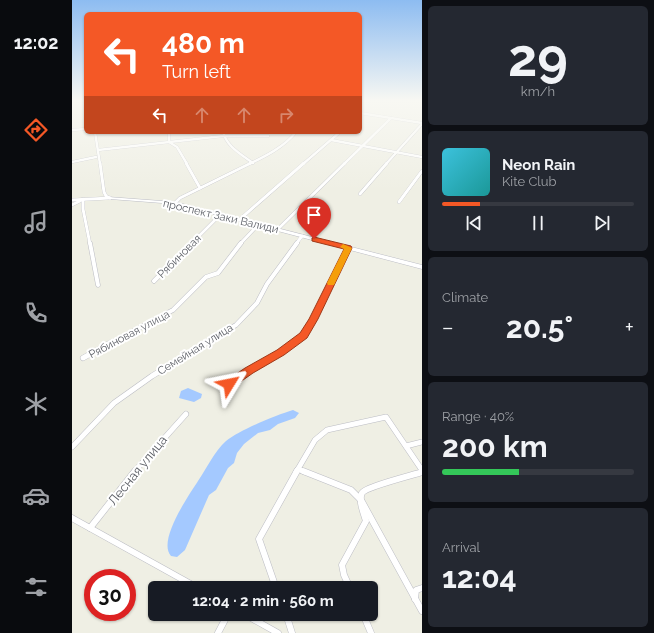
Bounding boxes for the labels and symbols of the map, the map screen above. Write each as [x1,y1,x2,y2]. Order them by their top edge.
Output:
street label: проспект Заки Валиди [162,197,280,236]
pin [297,198,331,239]
street label: Рябиновая [155,232,204,281]
street label: Рябиновая улица [87,308,172,361]
street label: Семейная улица [155,321,235,378]
position arrow [208,363,250,405]
street label: Лесная улица [105,432,170,508]
speed limit sign: 30 [84,569,136,621]

